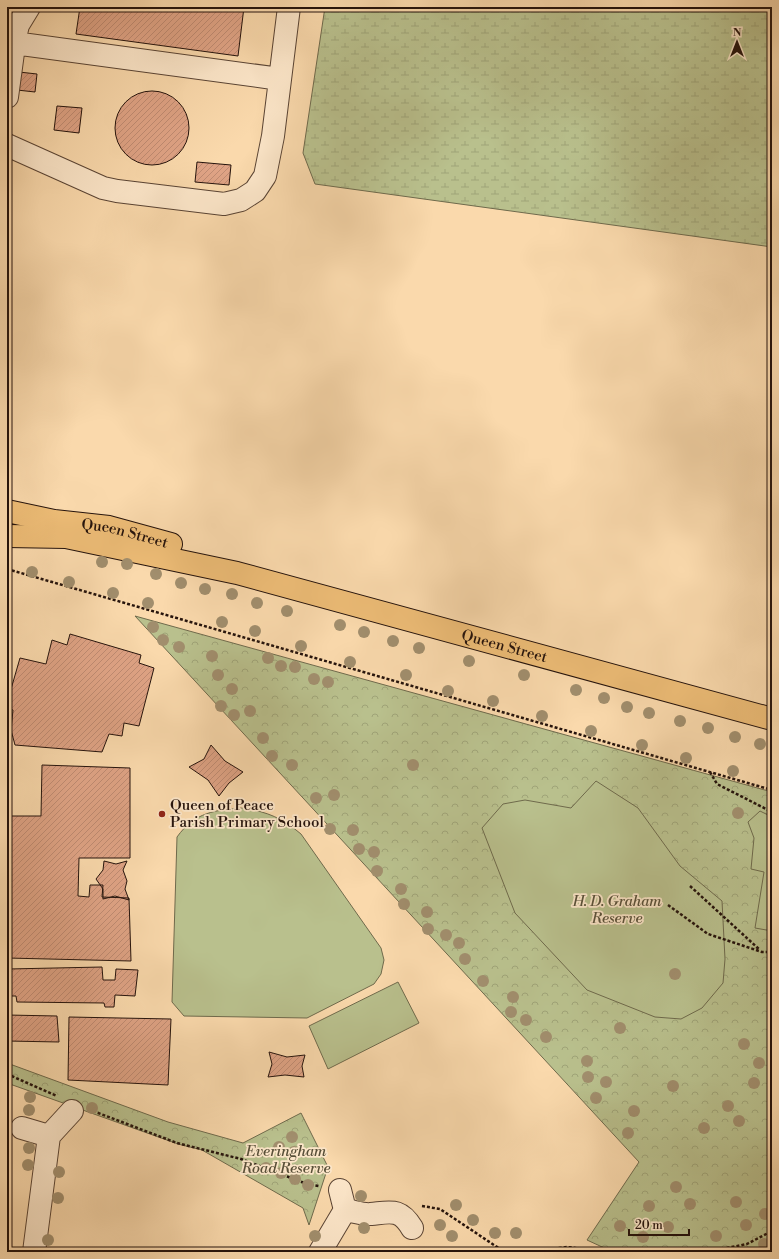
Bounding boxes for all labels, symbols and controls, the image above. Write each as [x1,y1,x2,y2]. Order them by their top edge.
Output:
north arrow [717,22,757,62]
text: N [733,26,742,40]
street label: Queen Street [81,515,171,552]
street label: Queen Street [459,625,550,667]
place label: Queen of Peace Parish Primary School [170,796,324,832]
marker: Queen of Peace Parish Primary School [157,809,167,819]
park label: H. D. Graham Reserve [571,892,662,928]
park label: Everingham Road Reserve [240,1142,331,1178]
scale bar [629,1211,689,1237]
text: 20 m [635,1218,663,1233]

